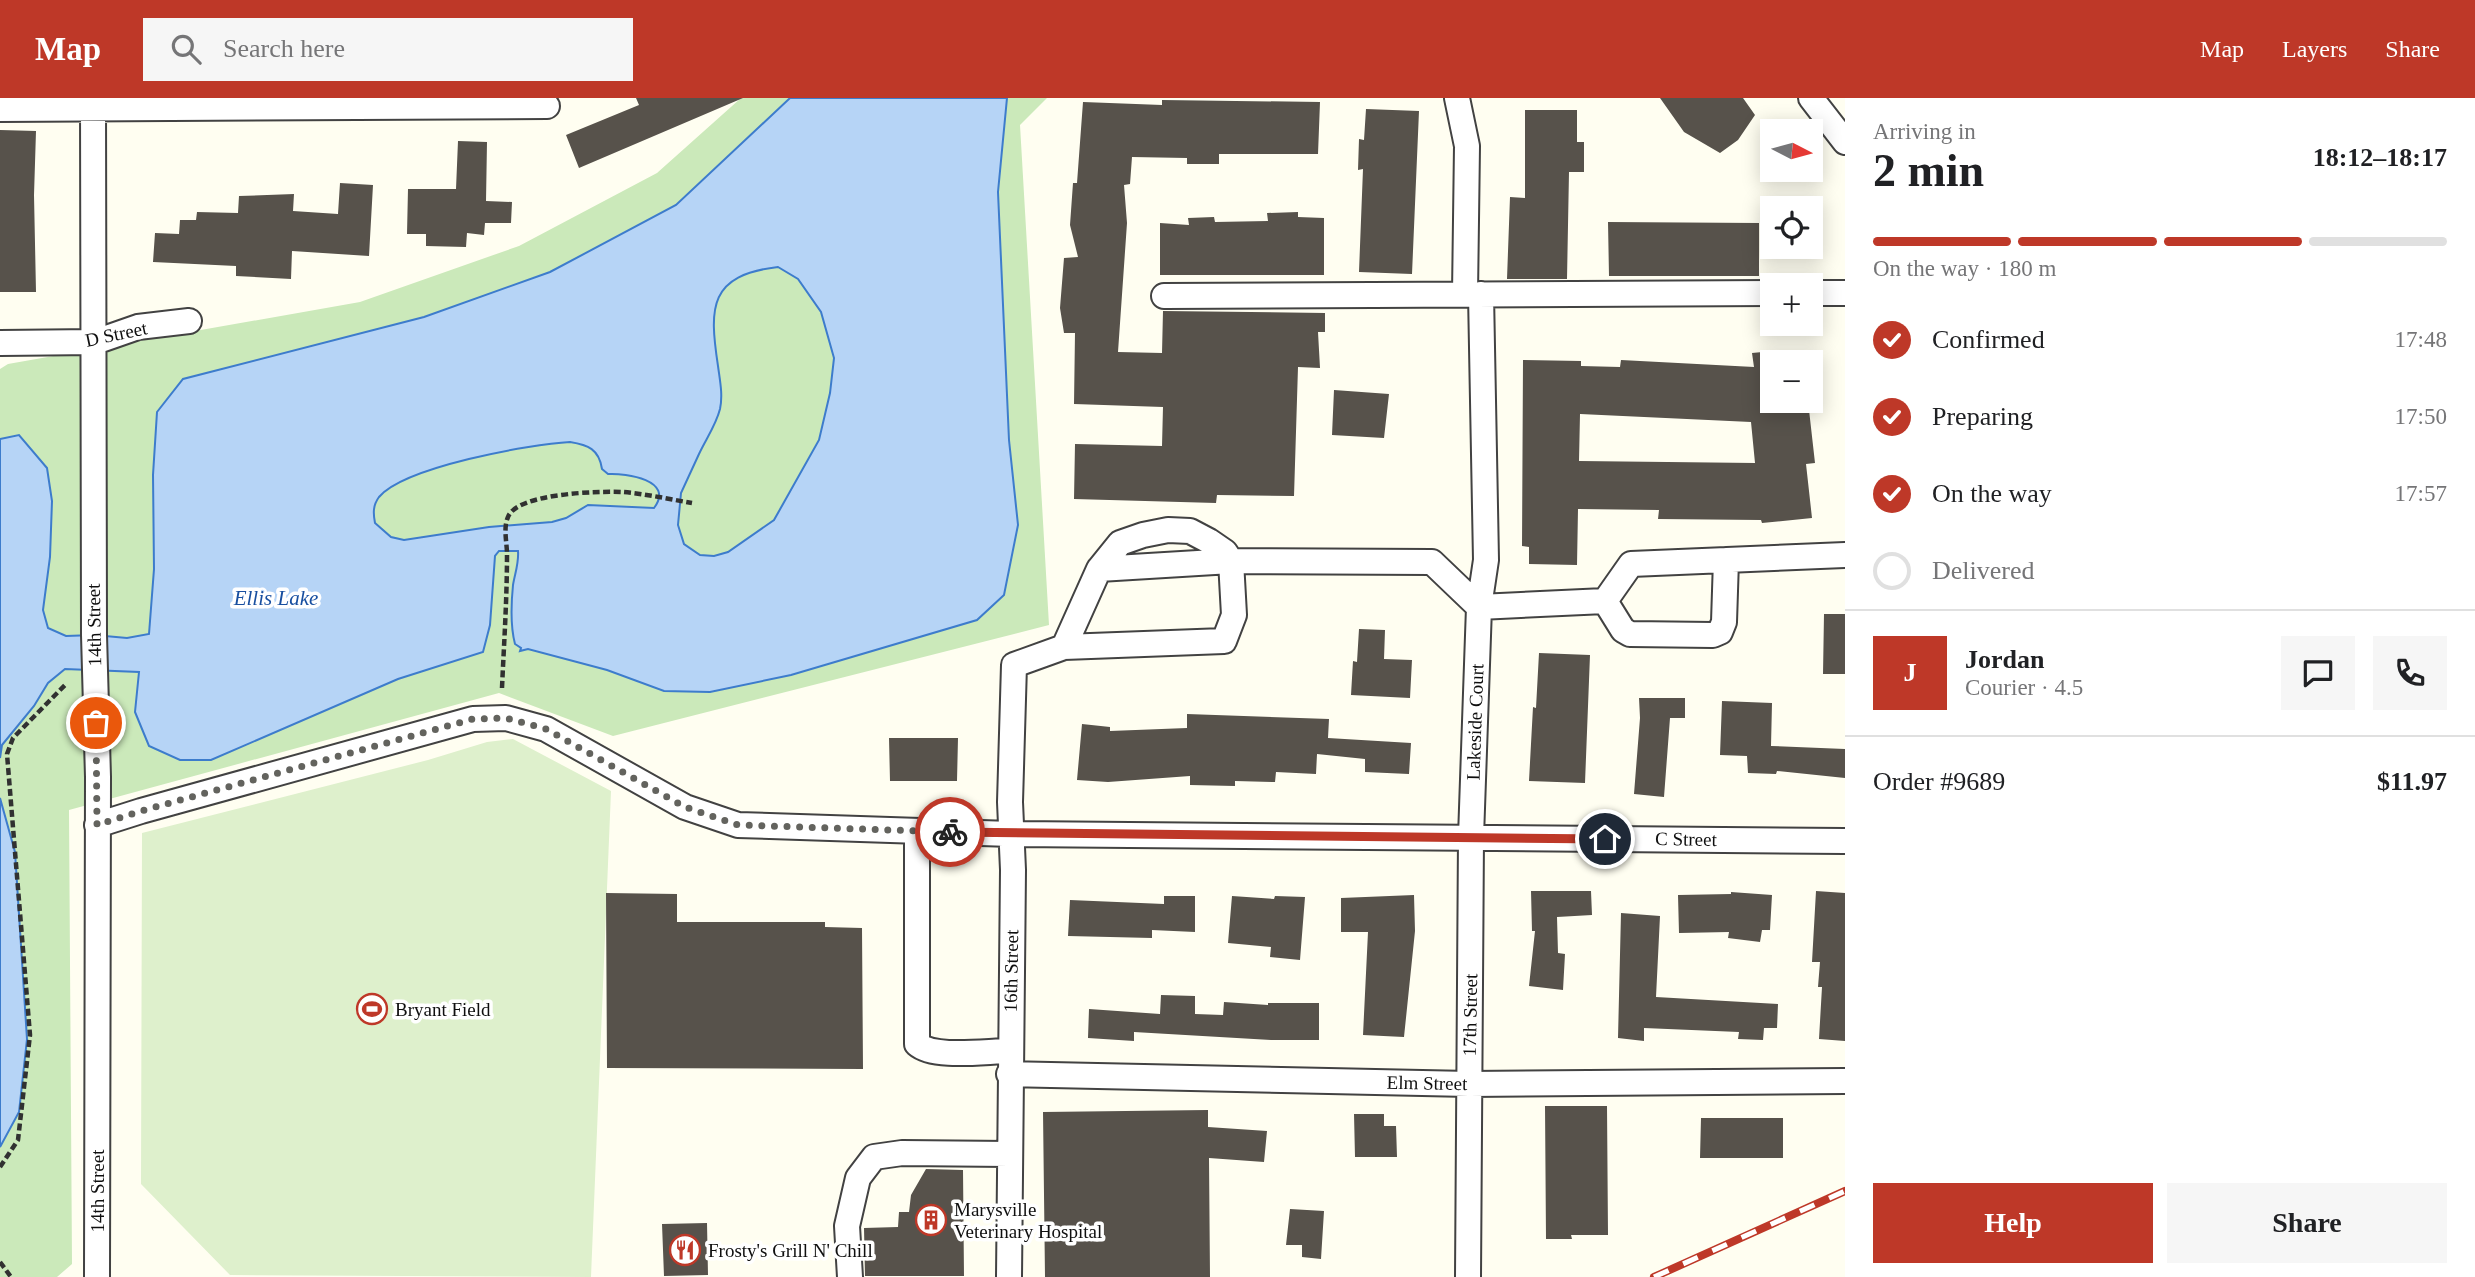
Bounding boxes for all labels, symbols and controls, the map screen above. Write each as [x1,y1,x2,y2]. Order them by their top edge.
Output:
search box [143,18,633,81]
icon: search [167,30,205,68]
text: Map [35,31,101,67]
text: Search here [223,34,345,63]
text: Map [2200,36,2244,62]
text: Layers [2282,36,2347,62]
text: Share [2385,36,2440,62]
north arrow [1760,119,1824,182]
map controls [1760,119,1823,413]
text: Arriving in [1873,119,1976,144]
text: 18:12–18:17 [2313,143,2447,172]
text: 2 min [1873,145,1984,196]
button: locate [1760,196,1823,259]
text: On the way · 180 m [1873,256,2056,281]
button: + [1760,273,1823,336]
street label: D Street [83,317,150,351]
icon: check [1873,321,1911,359]
text: Confirmed [1932,325,2045,354]
text: 17:48 [2395,327,2447,352]
button: − [1760,350,1823,413]
icon: check [1873,398,1911,436]
text: Preparing [1932,402,2033,431]
text: 17:50 [2395,404,2447,429]
icon: check [1873,475,1911,513]
text: On the way [1932,479,2052,508]
text: 17:57 [2395,481,2447,506]
text: Delivered [1932,556,2035,585]
street label: 14th Street [83,583,105,667]
water label: Ellis Lake [233,586,318,610]
button: chat [2281,636,2355,710]
button: phone [2373,636,2447,710]
text: Jordan [1965,645,2044,674]
text: J [1904,658,1917,687]
street label: Lakeside Court [1462,663,1488,781]
text: Courier · 4.5 [1965,675,2083,700]
pin [66,693,126,753]
icon: bag [77,704,115,742]
text: Order #9689 [1873,767,2005,796]
text: $11.97 [2377,767,2447,796]
courier [915,797,985,867]
pin [1575,809,1635,869]
icon: bike [931,813,969,851]
icon: home [1586,820,1624,858]
street label: C Street [1655,828,1718,850]
street label: 16th Street [1000,929,1022,1013]
street label: 17th Street [1459,973,1481,1057]
sports icon: Bryant Field [355,992,389,1026]
place label: Bryant Field [395,999,491,1020]
street label: Elm Street [1386,1072,1468,1094]
street label: 14th Street [87,1149,108,1232]
button: Help [1873,1183,2153,1263]
button: Share [2167,1183,2447,1263]
place label: Marysville Veterinary Hospital [954,1199,1102,1242]
building icon: Marysville Veterinary Hospital [914,1203,948,1237]
restaurant icon: Frosty's Grill N' Chill [668,1233,702,1267]
place label: Frosty's Grill N' Chill [708,1240,873,1261]

